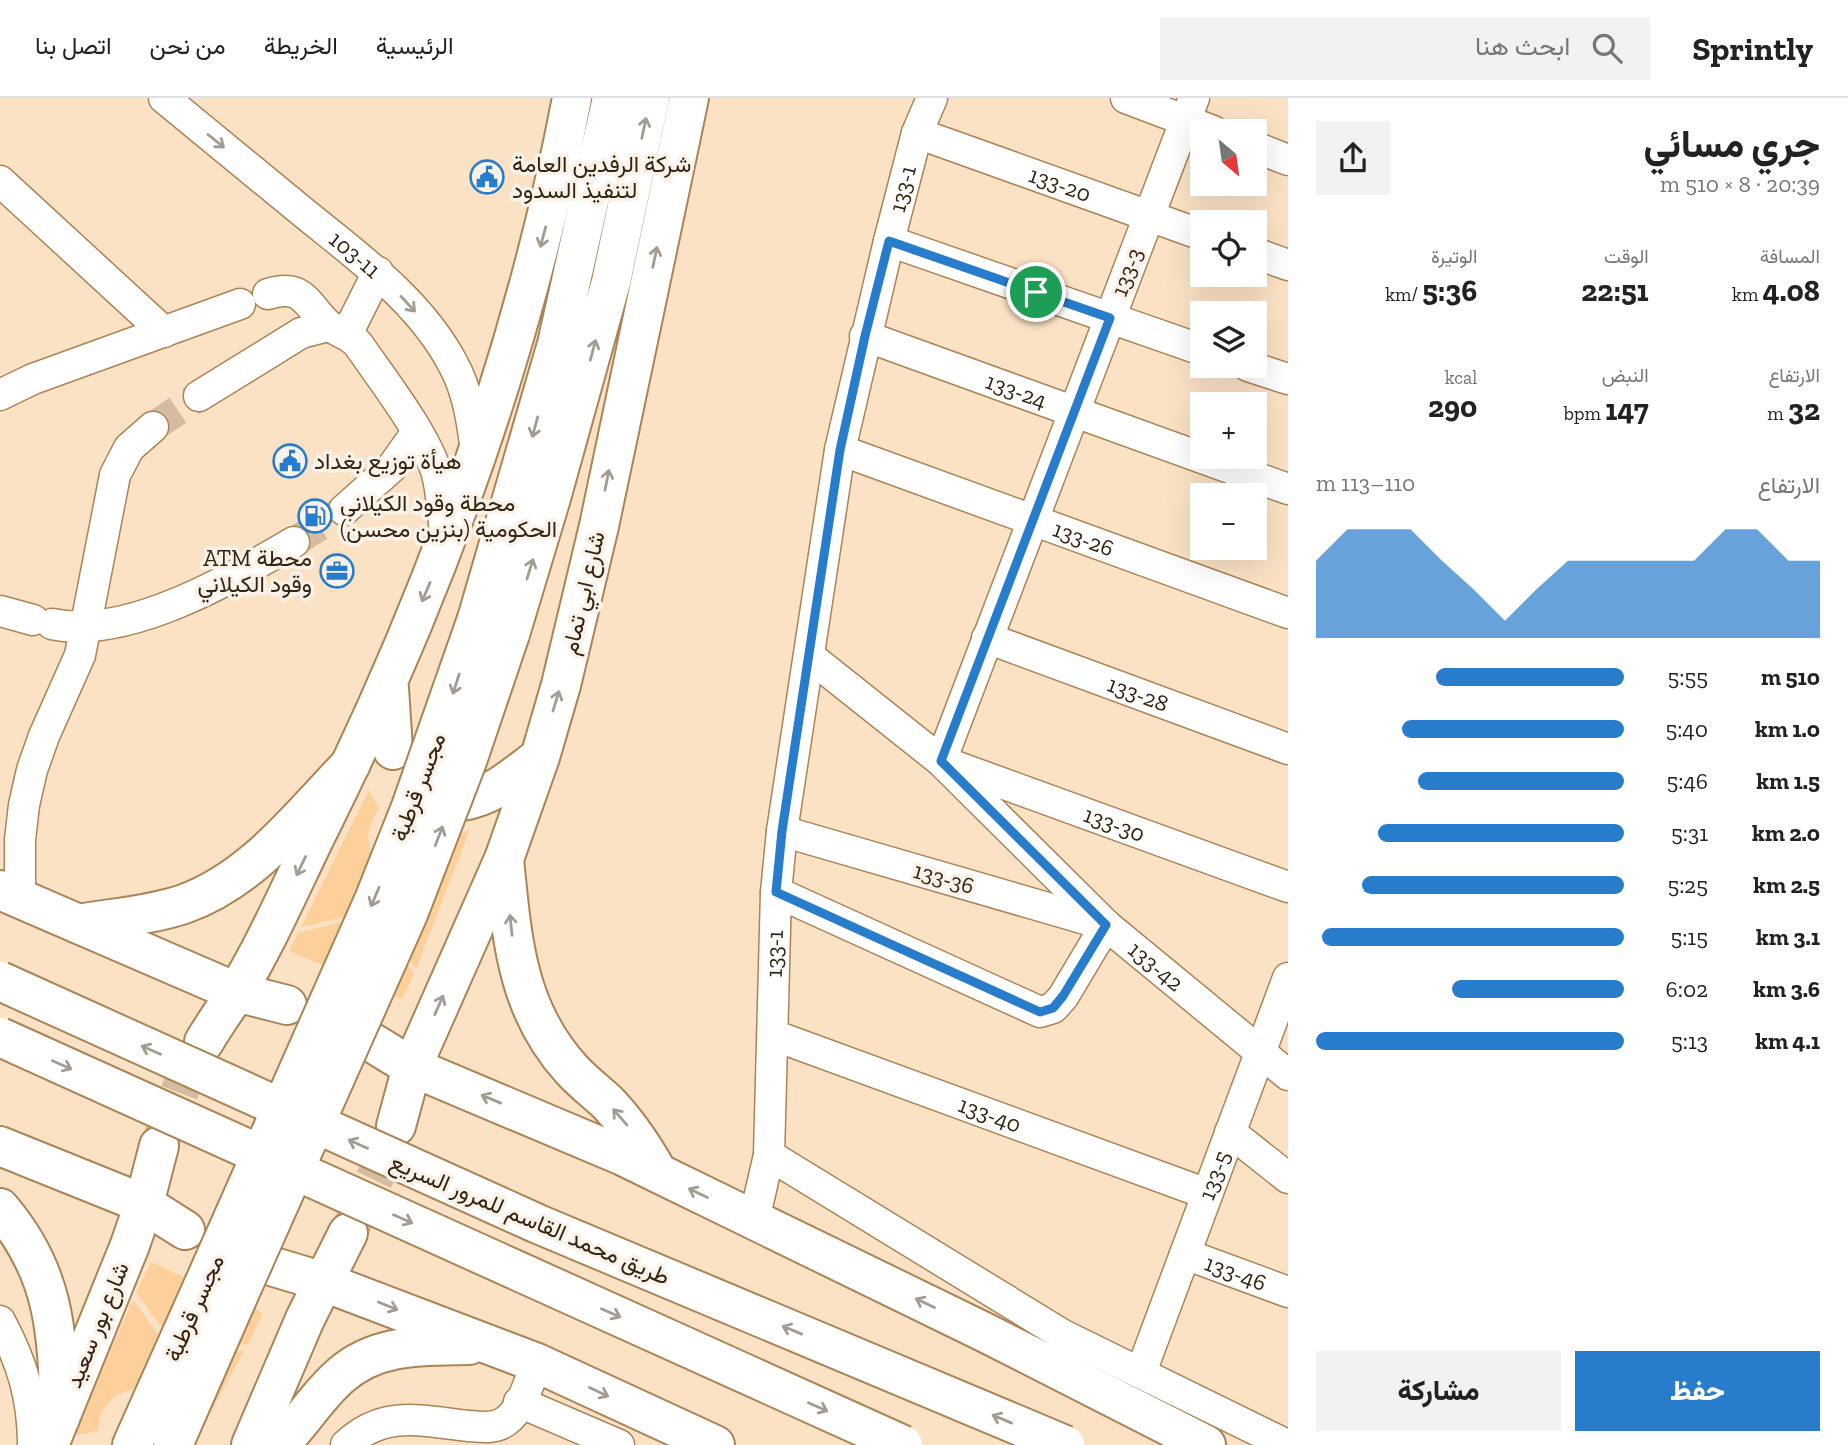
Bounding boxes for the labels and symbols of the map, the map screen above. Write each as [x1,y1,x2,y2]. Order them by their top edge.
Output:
one-way arrow [637,117,651,140]
north arrow [1190,119,1267,196]
one-way arrow [207,133,225,149]
place label: شركة الرفدين العامة لتنفيذ السدود [512,150,691,204]
public building icon: شركة الرفدين العامة لتنفيذ السدود [468,158,506,196]
street label: 133-20 [1025,160,1095,208]
street label: 133-1 [883,162,922,215]
street label: 103-11 [324,225,387,284]
one-way arrow [535,225,548,247]
street label: 133-3 [1105,244,1149,300]
one-way arrow [648,246,662,269]
pin [1006,262,1066,322]
one-way arrow [400,295,416,313]
one-way arrow [587,339,600,362]
street label: 133-24 [982,367,1051,415]
one-way arrow [527,415,540,437]
public building icon: هيأة توزيع بغداد [271,442,309,480]
place label: هيأة توزيع بغداد [314,447,461,477]
one-way arrow [601,469,615,492]
place label: محطة وقود الكيلاني الحكومية (بنزين محسن) [340,489,557,544]
fuel station icon: محطة وقود الكيلاني الحكومية (بنزين محسن) [296,497,334,535]
street label: 133-26 [1049,515,1118,562]
street label: شارع ابي تمام [555,529,616,659]
place label: ATM محطة وقود الكيلاني [197,544,312,603]
office icon: ATM محطة وقود الكيلاني [318,552,356,590]
one-way arrow [525,558,537,580]
one-way arrow [418,581,431,602]
street label: 133-28 [1104,670,1172,718]
one-way arrow [448,673,461,695]
one-way arrow [551,691,564,713]
street label: مجسر قرطبة [385,729,452,846]
street label: 133-30 [1080,800,1149,848]
one-way arrow [433,826,446,847]
one-way arrow [294,855,307,876]
street label: 133-36 [910,856,978,900]
one-way arrow [368,886,381,907]
one-way arrow [505,914,518,937]
street label: 133-1 [760,930,789,978]
street label: 133-42 [1123,935,1189,997]
one-way arrow [434,995,447,1016]
one-way arrow [141,1043,162,1056]
one-way arrow [51,1059,72,1072]
street label: 133-40 [955,1090,1025,1139]
one-way arrow [481,1092,502,1105]
one-way arrow [612,1108,628,1126]
one-way arrow [348,1137,369,1150]
street label: طريق محمد القاسم للمرور السريع [385,1147,674,1293]
street label: 133-5 [1192,1147,1236,1204]
one-way arrow [688,1185,709,1199]
one-way arrow [392,1213,414,1226]
street label: 133-46 [1201,1249,1270,1297]
street label: مجسر قرطبة [158,1250,231,1366]
street label: شارع بور سعيد [59,1258,137,1393]
one-way arrow [915,1296,936,1309]
one-way arrow [377,1300,399,1313]
one-way arrow [600,1307,621,1320]
one-way arrow [782,1323,803,1336]
one-way arrow [588,1386,609,1399]
one-way arrow [807,1400,828,1414]
one-way arrow [991,1411,1013,1424]

